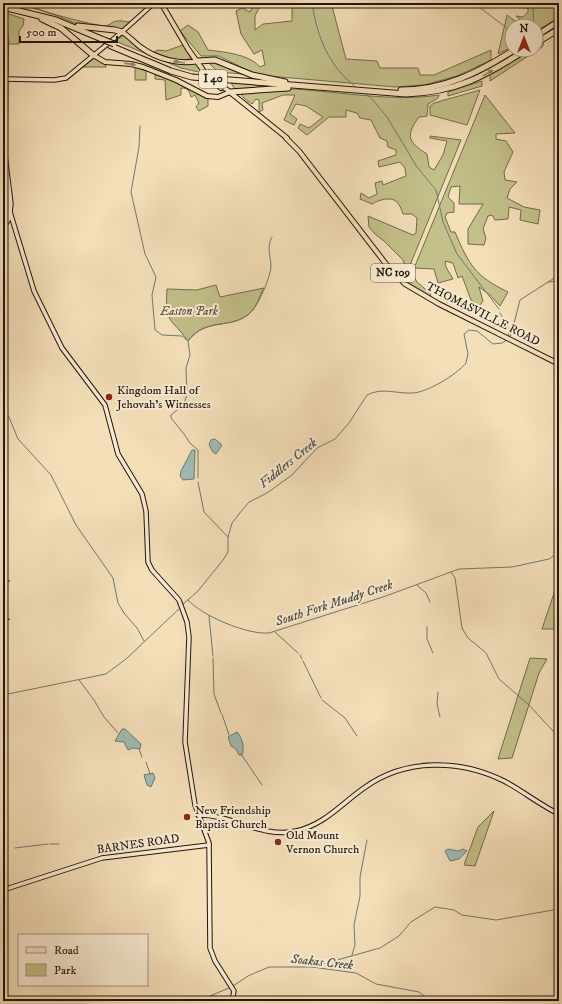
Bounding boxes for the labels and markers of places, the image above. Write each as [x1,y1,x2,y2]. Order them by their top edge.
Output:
place label: Kingdom Hall of Jehovah’s Witnesses [116,383,211,412]
marker: Kingdom Hall of Jehovah’s Witnesses [104,392,114,402]
place label: New Friendship Baptist Church [195,803,271,832]
marker: New Friendship Baptist Church [182,812,192,822]
place label: Old Mount Vernon Church [285,828,360,857]
marker: Old Mount Vernon Church [273,837,283,847]

